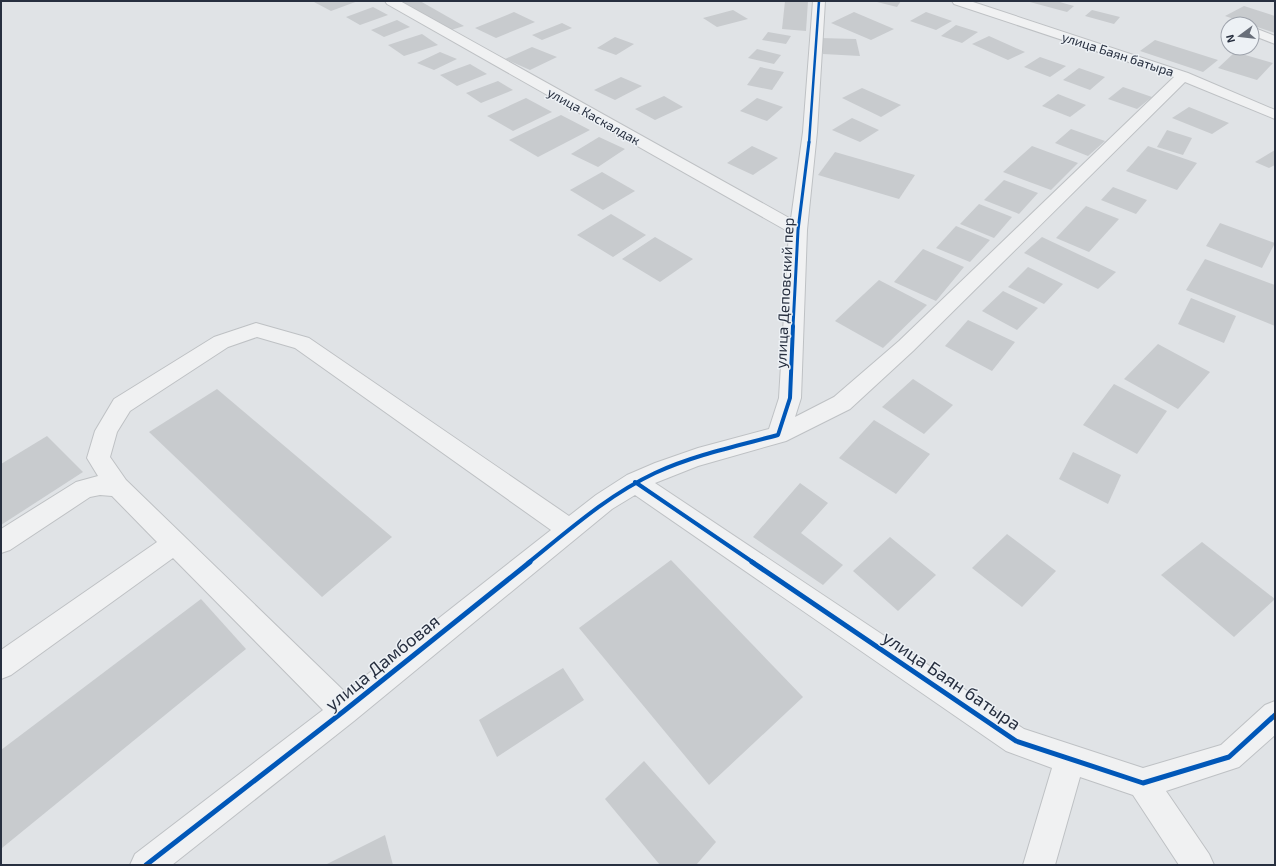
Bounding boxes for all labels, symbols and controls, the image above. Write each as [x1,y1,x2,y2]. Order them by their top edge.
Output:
north arrow [1220,16,1260,56]
street label: улица Баян батыра [1060,28,1176,80]
text: N [1223,33,1237,44]
street label: улица Каскалдак [545,84,643,148]
street label: улица Деповский пер [771,217,798,369]
street label: улица Дамбовая [320,609,444,715]
street label: улица Баян батыра [879,626,1025,734]

